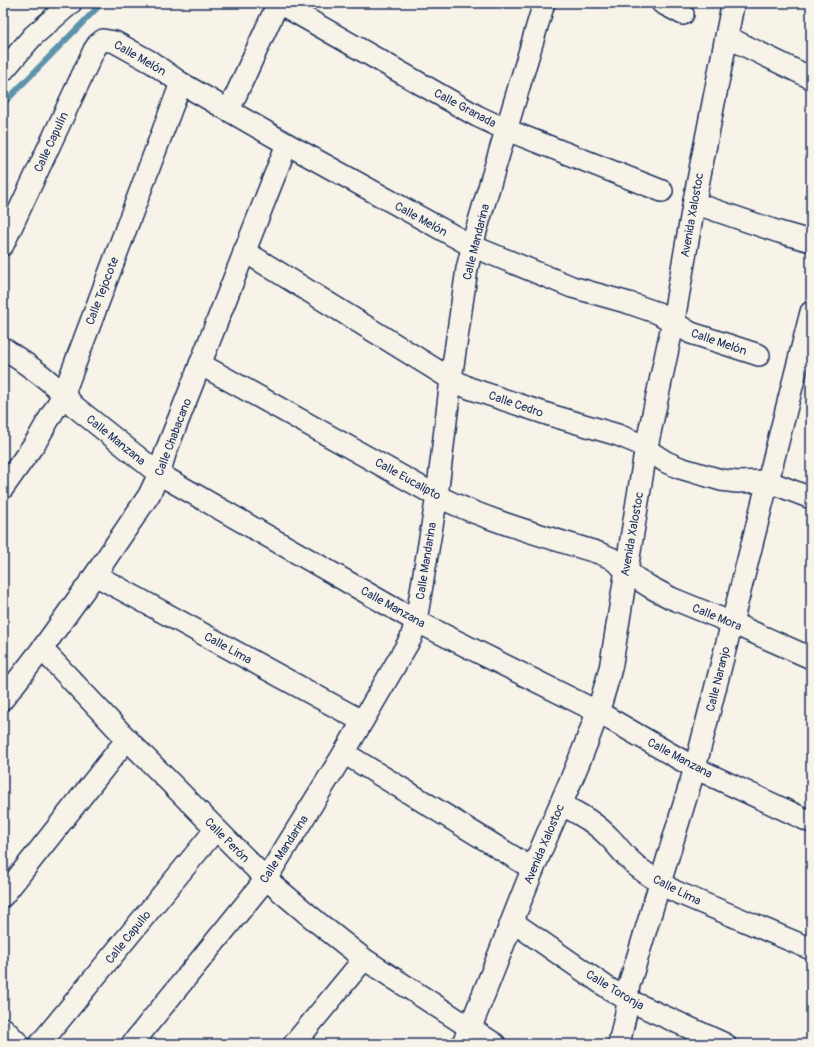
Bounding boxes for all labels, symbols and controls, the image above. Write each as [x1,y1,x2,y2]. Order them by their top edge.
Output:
street label: Calle Melón [111,37,169,80]
street label: Calle Granada [431,86,499,131]
street label: Calle Capulín [31,109,72,175]
street label: Avenida Xalostoc [678,172,707,259]
street label: Calle Melón [392,199,450,240]
street label: Calle Mandarina [460,202,493,282]
street label: Calle Tejocote [83,255,122,327]
street label: Calle Melón [689,326,749,359]
street label: Calle Cedro [486,388,546,421]
street label: Calle Chabacano [152,396,195,478]
street label: Calle Manzana [83,412,149,469]
street label: Calle Eucalipto [372,455,444,504]
street label: Avenida Xalostoc [618,491,647,578]
street label: Calle Mandarina [413,521,440,601]
street label: Calle Manzana [358,583,428,632]
street label: Calle Mora [690,601,744,634]
street label: Calle Lima [201,629,255,668]
street label: Calle Naranjo [703,645,734,713]
street label: Calle Manzana [645,735,715,782]
street label: Avenida Xalostoc [521,802,568,887]
street label: Calle Mandarina [257,812,312,886]
street label: Calle Perón [201,815,252,866]
street label: Calle Lima [650,872,704,909]
street label: Calle Capullo [102,907,155,967]
street label: Calle Toronja [583,967,647,1014]

